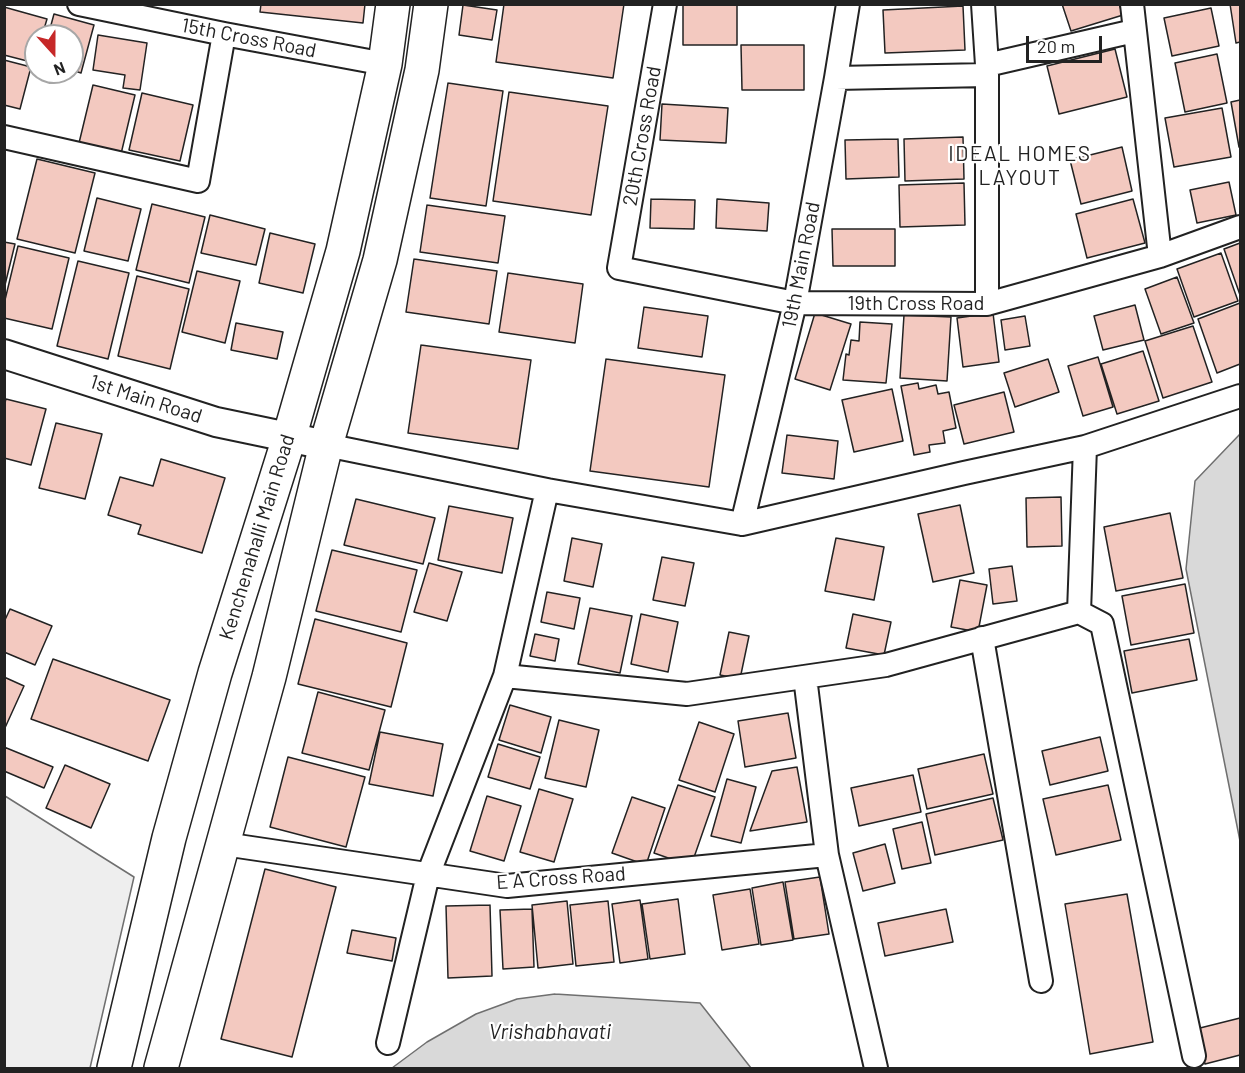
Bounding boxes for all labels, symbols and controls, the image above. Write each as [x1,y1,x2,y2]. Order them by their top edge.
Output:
street label: 15th Cross Road [180,13,318,63]
north arrow [24,24,84,84]
scale bar [1029,24,1106,62]
text: 20 m [1037,35,1075,57]
text: N [52,59,68,80]
street label: 20th Cross Road [618,64,666,208]
district label: IDEAL HOMES LAYOUT [948,141,1092,191]
street label: 19th Main Road [777,200,825,330]
street label: 19th Cross Road [848,291,984,315]
street label: 1st Main Road [87,370,205,428]
street label: Kenchenahalli Main Road [214,431,300,643]
street label: E A Cross Road [496,862,626,894]
water label: Vrishabhavati [489,1019,611,1045]

